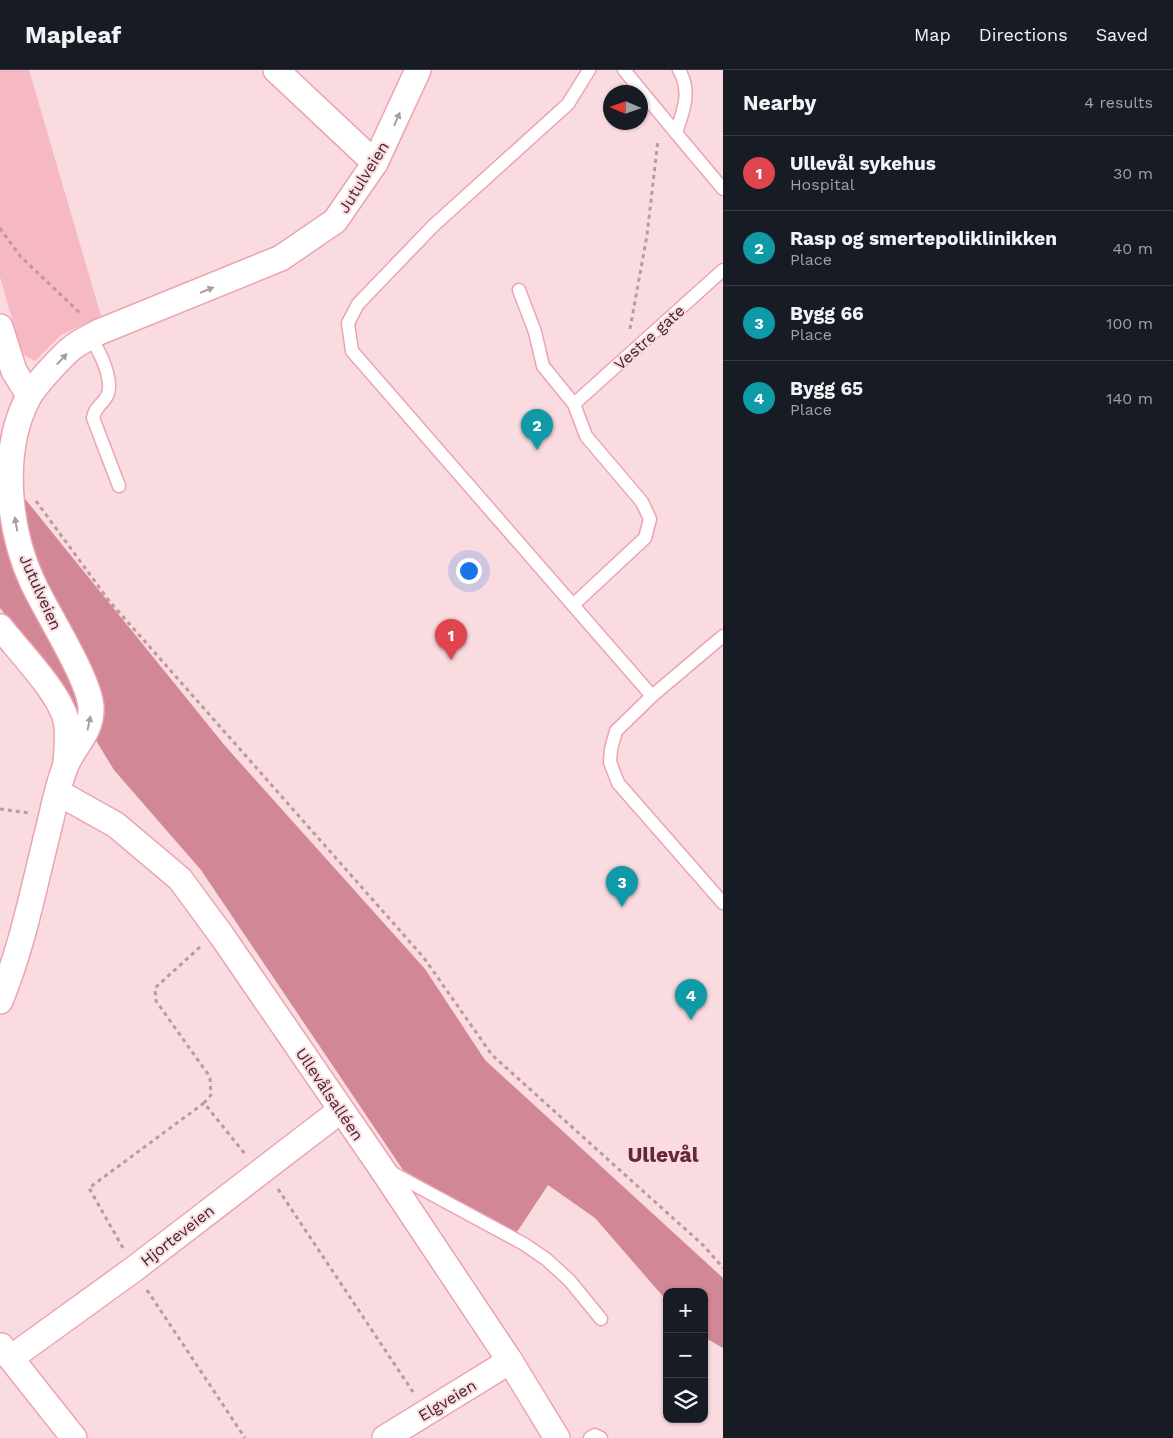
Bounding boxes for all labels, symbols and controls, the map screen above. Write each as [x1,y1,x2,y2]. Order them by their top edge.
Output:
text: Mapleaf [25,21,121,49]
text: Map [914,24,951,45]
text: Directions [979,24,1068,45]
text: Saved [1096,24,1148,45]
north arrow [603,85,648,130]
text: Nearby [743,90,816,115]
text: 4 results [1084,93,1153,112]
one-way arrow [393,112,401,126]
street label: Jutulveien [334,138,393,217]
text: Ullevål sykehus [790,152,936,175]
text: 1 [756,164,762,183]
text: 30 m [1113,164,1153,183]
text: Hospital [790,175,855,194]
text: Rasp og smertepoliklinikken [790,227,1057,250]
text: 2 [754,239,764,258]
text: 40 m [1113,239,1153,258]
text: Place [790,250,832,269]
one-way arrow [200,285,214,293]
street label: Vestre gate [610,301,688,374]
text: Bygg 66 [790,302,864,325]
text: 3 [754,314,764,333]
text: 100 m [1106,314,1153,333]
text: Place [790,325,832,344]
one-way arrow [56,354,68,366]
text: Bygg 65 [790,377,863,400]
text: 4 [754,389,764,408]
text: 140 m [1106,389,1153,408]
text: Place [790,400,832,419]
pin: 2 [521,409,553,450]
one-way arrow [11,515,19,531]
street label: Jutulveien [15,551,66,633]
your location [456,558,482,584]
pin: 1 [435,619,467,660]
one-way arrow [85,715,93,730]
pin: 3 [606,866,638,907]
pin: 4 [675,979,707,1020]
street label: Ullevålsalléen [292,1044,368,1144]
district label: Ullevål [628,1142,699,1167]
street label: Hjorteveien [137,1201,218,1270]
map controls [663,1288,708,1423]
button: + [663,1288,708,1333]
button: − [663,1333,708,1378]
street label: Elgveien [415,1376,480,1425]
button: layers [663,1378,708,1423]

